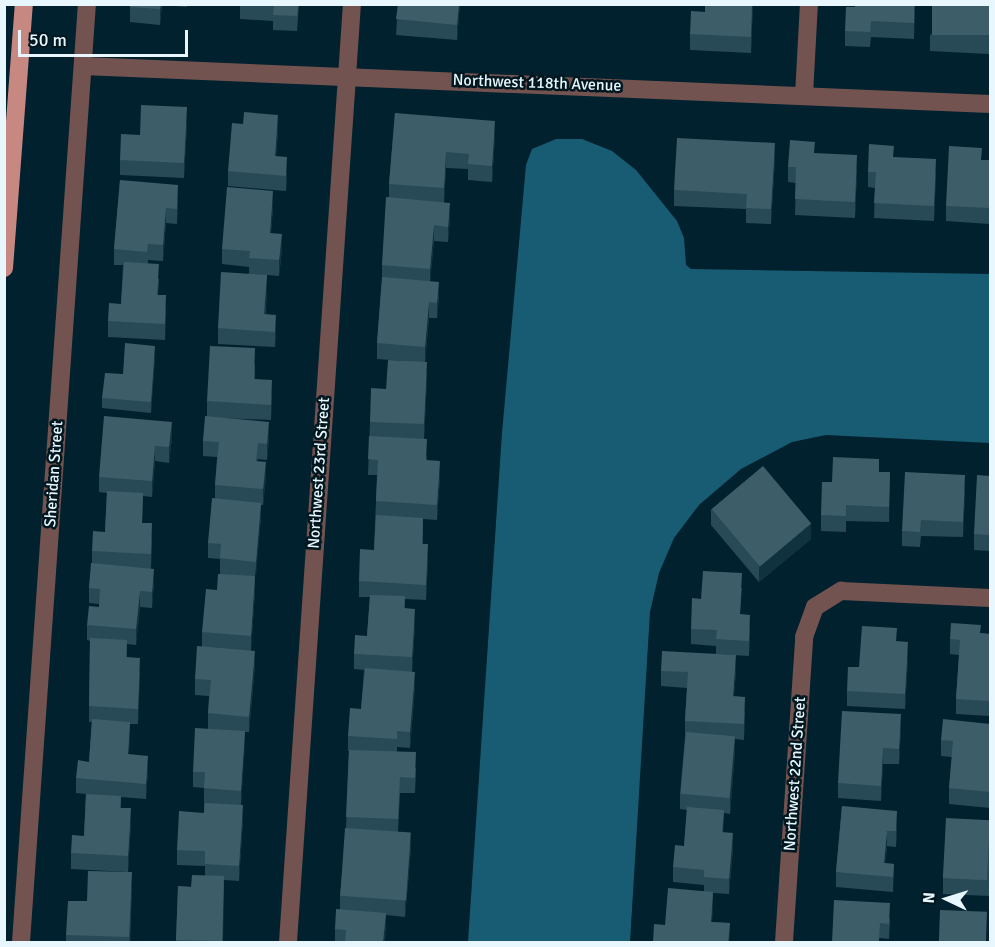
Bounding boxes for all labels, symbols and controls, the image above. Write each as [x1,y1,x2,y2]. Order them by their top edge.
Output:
scale bar [21,18,190,56]
text: 50 m [29,29,67,51]
street label: Northwest 118th Avenue [452,70,622,96]
street label: Northwest 23rd Street [304,397,334,549]
street label: Sheridan Street [41,420,67,528]
street label: Northwest 22nd Street [780,696,810,852]
north arrow [917,869,977,929]
text: N [919,891,939,904]

